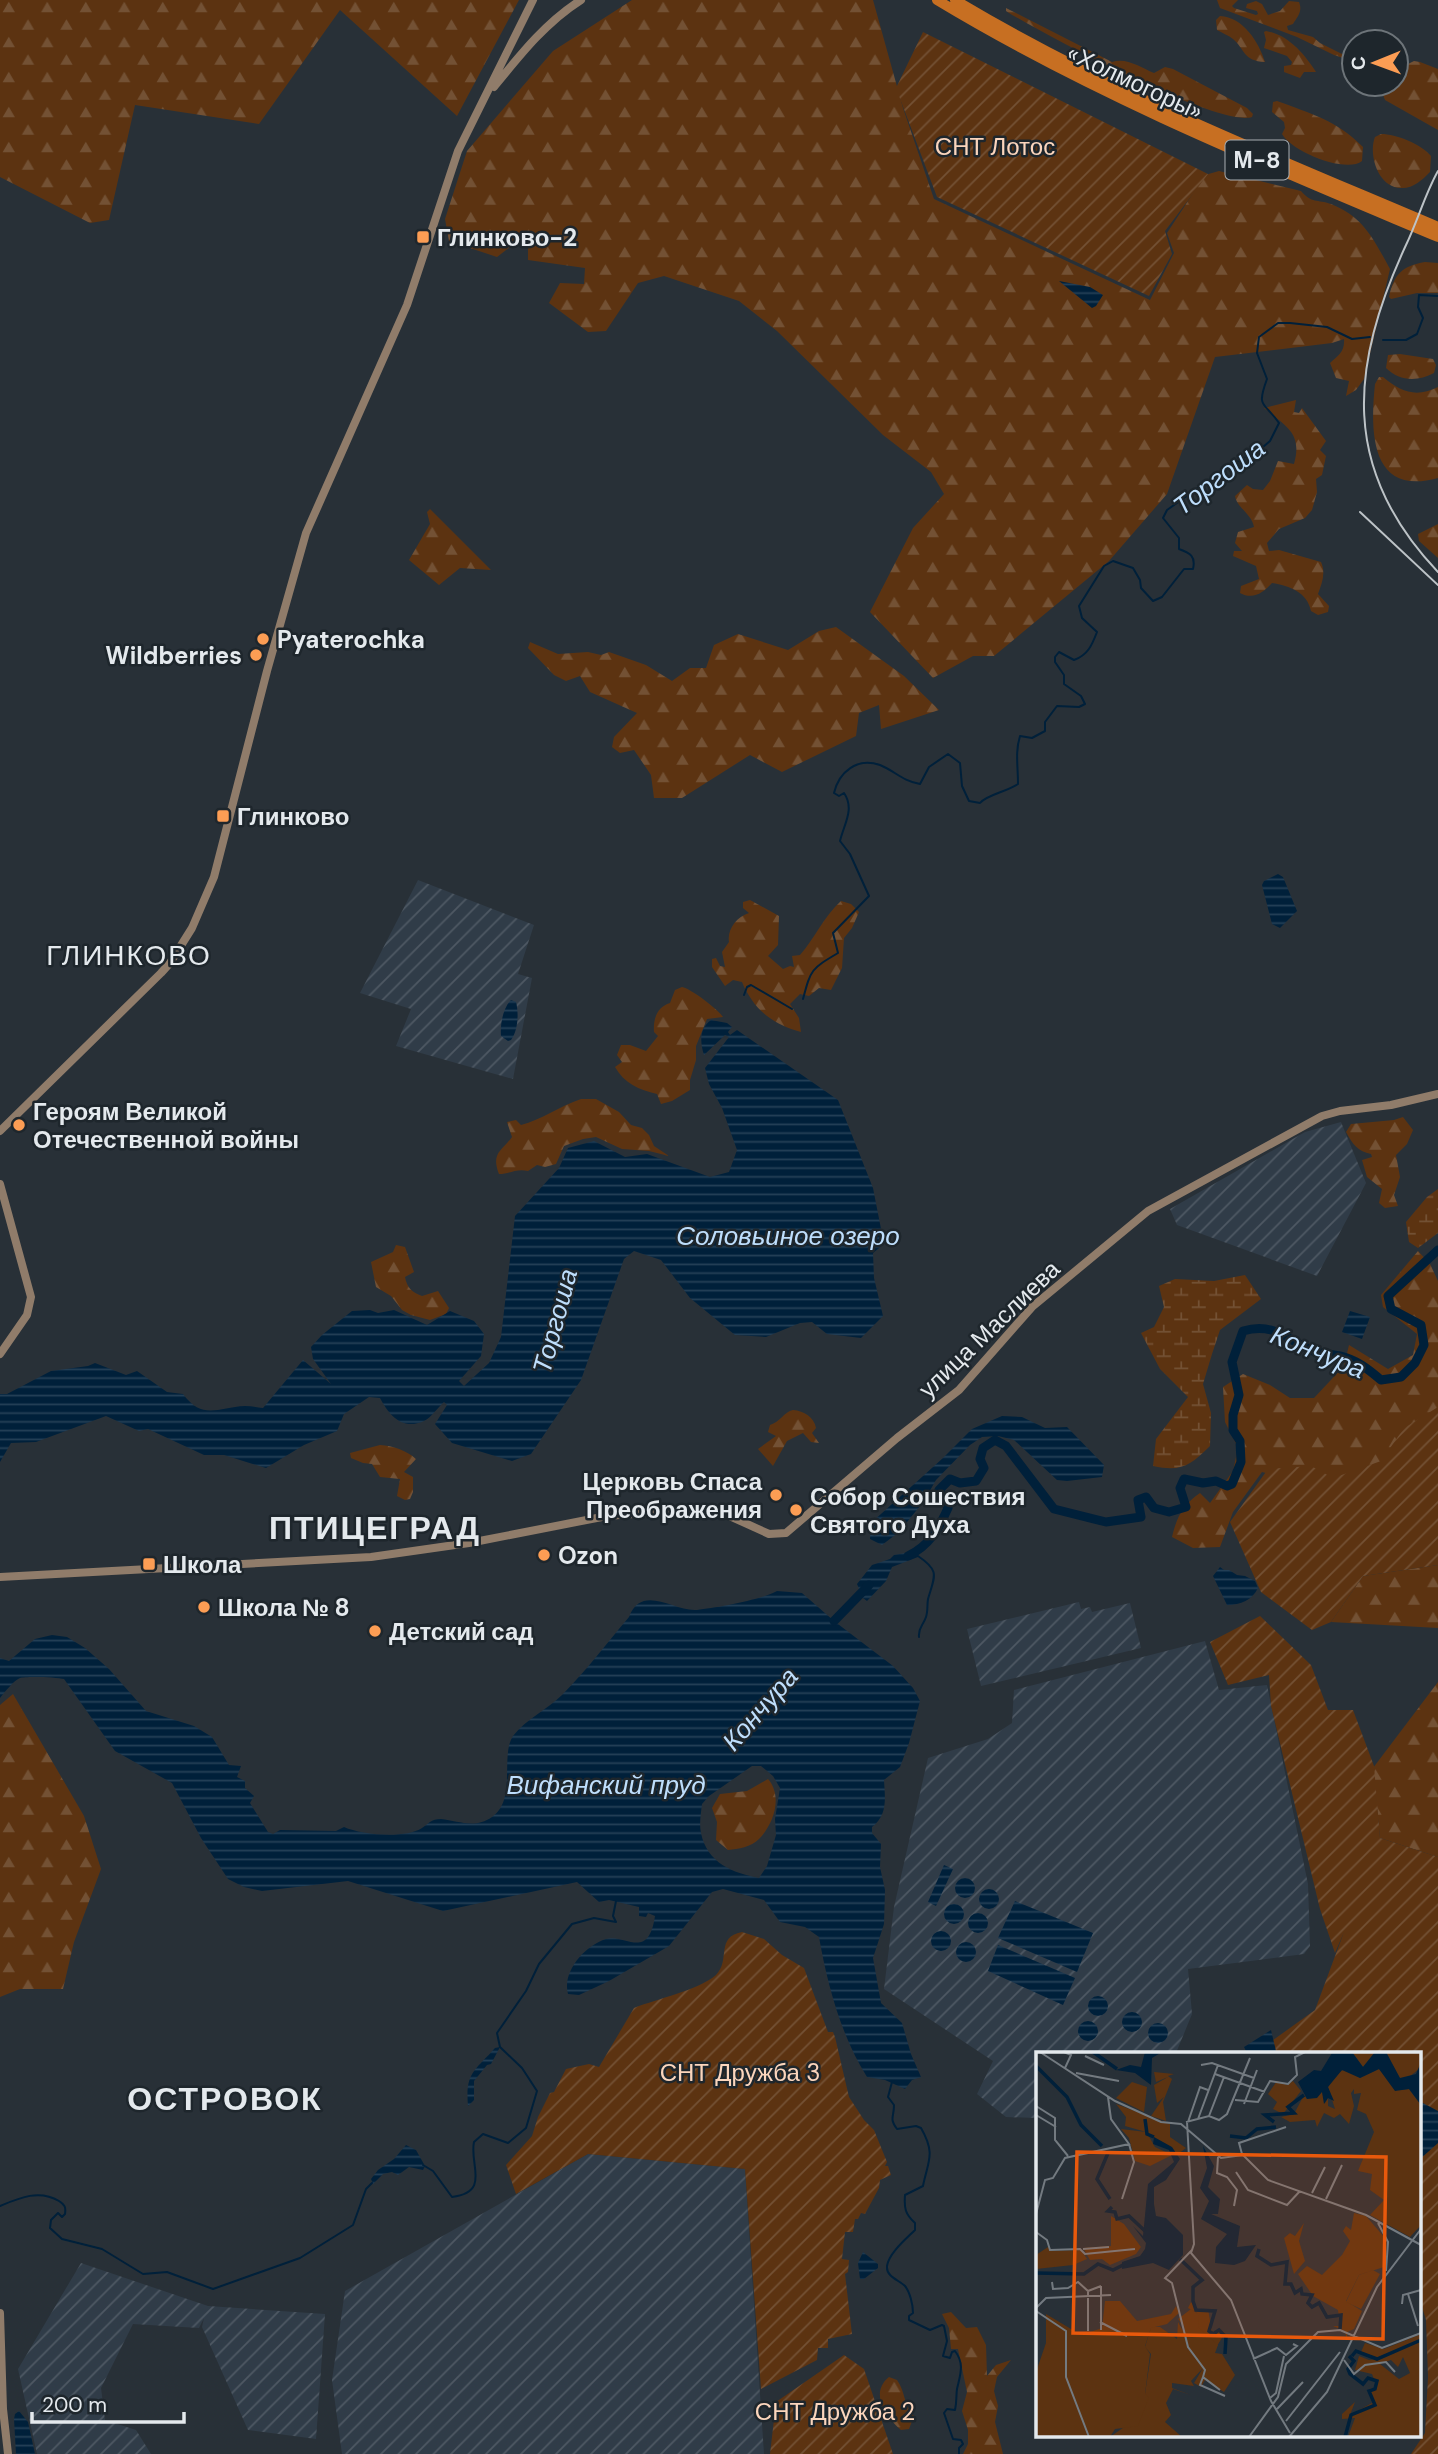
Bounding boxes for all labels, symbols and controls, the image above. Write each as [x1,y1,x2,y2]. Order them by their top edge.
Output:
north arrow [1340,28,1410,98]
street label: «Холмогоры» [1062,37,1208,127]
text: С [1346,56,1371,70]
park label: СНТ Лотос [935,131,1055,162]
road number: М-8 [1226,140,1288,180]
place label: Глинково-2 [437,222,577,253]
marker: Глинково-2 [415,229,431,245]
water label: Торгоша [1166,431,1272,523]
place label: Pyaterochka [277,624,425,655]
marker: Pyaterochka [255,631,271,647]
place label: Wildberries [105,640,242,671]
marker: Wildberries [248,647,264,663]
place label: Глинково [237,801,349,832]
marker: Глинково [215,808,231,824]
district label: ГЛИНКОВО [46,937,212,974]
place label: Героям Великой Отечественной войны [33,1096,299,1155]
marker: Героям Великой Отечественной войны [11,1117,27,1133]
water label: Соловьиное озеро [676,1219,900,1253]
street label: улица Маслиева [912,1253,1067,1404]
water label: Торгоша [525,1265,585,1377]
water label: Кончура [1266,1318,1370,1386]
place label: Церковь Спаса Преображения [583,1466,763,1525]
place label: Собор Сошествия Святого Духа [810,1481,1025,1540]
marker: Церковь Спаса Преображения [768,1487,784,1503]
marker: Собор Сошествия Святого Духа [788,1502,804,1518]
district label: ПТИЦЕГРАД [269,1507,481,1549]
place label: Ozon [558,1540,618,1571]
marker: Ozon [536,1547,552,1563]
place label: Школа [163,1549,242,1580]
marker: Школа [141,1556,157,1572]
place label: Школа № 8 [218,1592,350,1623]
marker: Школа № 8 [196,1599,212,1615]
place label: Детский сад [389,1616,534,1647]
marker: Детский сад [367,1623,383,1639]
water label: Кончура [715,1660,805,1758]
water label: Вифанский пруд [506,1768,706,1802]
inset map [1036,2052,1420,2436]
park label: СНТ Дружба 3 [660,2057,820,2088]
district label: ОСТРОВОК [127,2078,323,2120]
scale bar [32,2380,184,2424]
text: 200 m [42,2391,107,2419]
park label: СНТ Дружба 2 [755,2396,915,2427]

